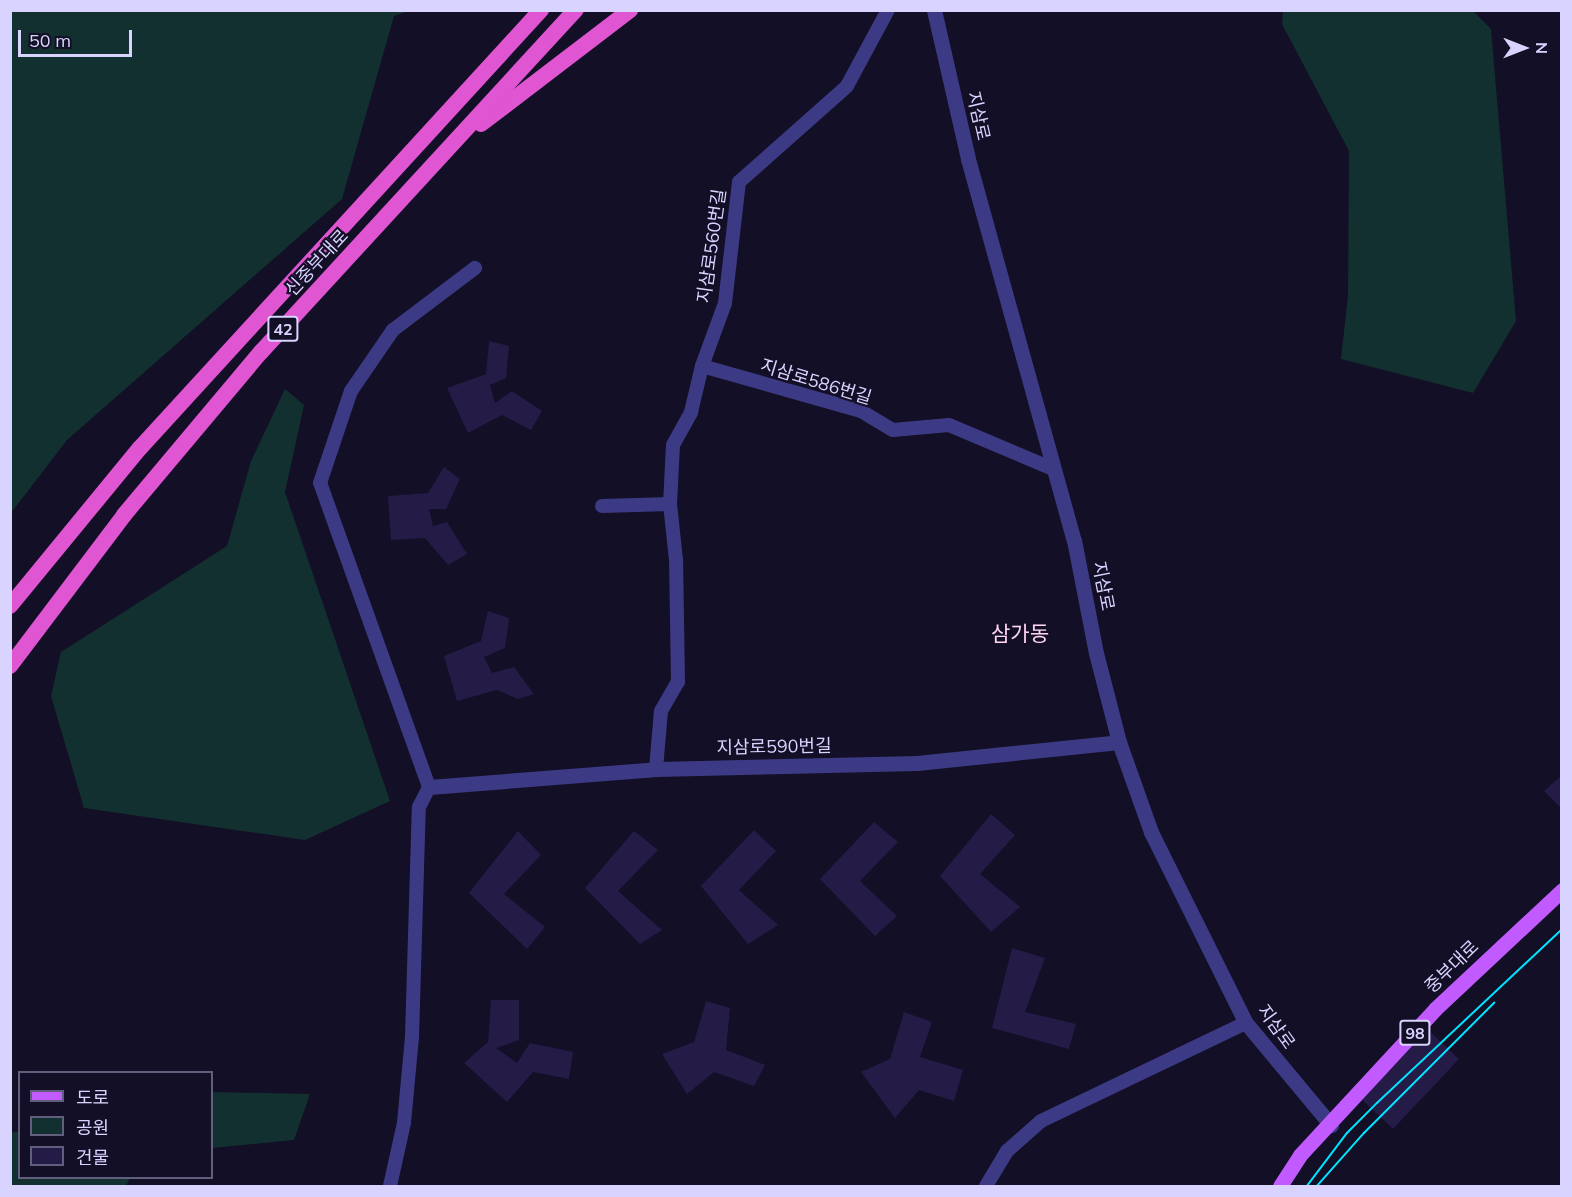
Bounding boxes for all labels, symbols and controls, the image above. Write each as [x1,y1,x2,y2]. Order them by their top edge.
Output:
scale bar [21,18,135,56]
north arrow [1494,18,1554,78]
text: 50 m [29,29,71,52]
text: N [1532,42,1552,54]
street label: 지삼로 [962,89,994,143]
street label: 지삼로560번길 [693,187,731,305]
street label: 신중부대로 [281,225,353,301]
road number: 42 [266,316,300,342]
street label: 지삼로586번길 [758,355,874,409]
street label: 지삼로 [1088,560,1118,612]
district label: 삼가동 [991,620,1049,646]
street label: 지삼로590번길 [716,735,832,759]
street label: 중부대로 [1421,936,1483,998]
street label: 지삼로 [1253,1001,1299,1053]
road number: 98 [1398,1020,1432,1046]
legend [18,1071,213,1179]
text: 도로 [76,1086,109,1109]
text: 공원 [76,1116,109,1139]
text: 건물 [76,1146,109,1169]

